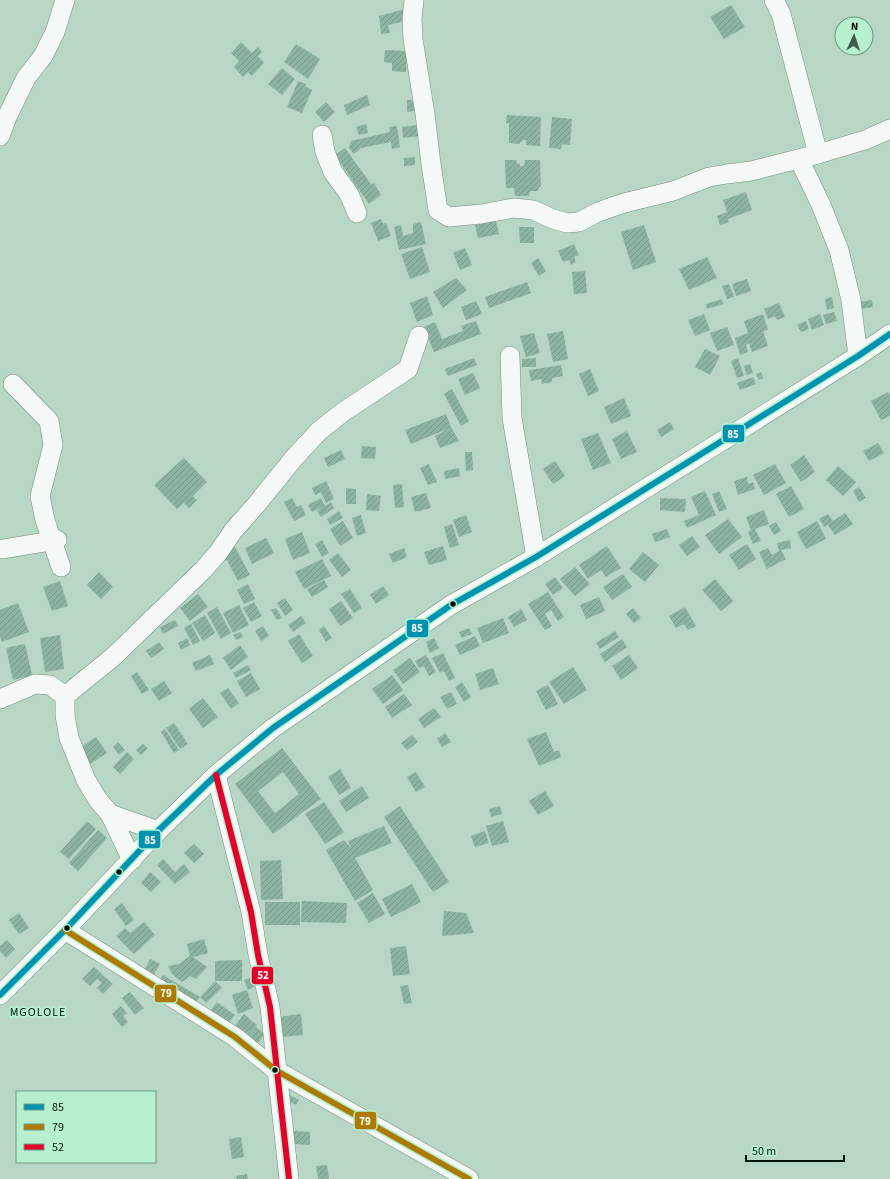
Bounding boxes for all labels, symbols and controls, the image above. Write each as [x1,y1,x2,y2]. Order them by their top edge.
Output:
north arrow [834,16,874,56]
text: N [850,19,859,34]
line badge: 85 [722,424,745,443]
text: 85 [727,427,739,442]
unlabelled marker [448,599,458,609]
line badge: 85 [406,619,429,638]
text: 85 [411,621,423,636]
line badge: 85 [138,830,161,849]
text: 85 [144,833,156,848]
unlabelled marker [114,867,124,877]
unlabelled marker [62,923,72,933]
line badge: 52 [251,966,274,985]
text: 52 [257,968,269,983]
line badge: 79 [154,984,177,1003]
text: 79 [160,986,172,1001]
district label: MGOLOLE [10,1004,66,1021]
unlabelled marker [270,1065,280,1075]
legend [16,1091,156,1163]
text: 85 [52,1099,64,1116]
line badge: 79 [354,1111,377,1130]
text: 79 [359,1114,371,1129]
text: 79 [52,1119,64,1136]
scale bar [746,1137,844,1163]
text: 52 [52,1139,64,1156]
text: 50 m [752,1143,776,1160]

